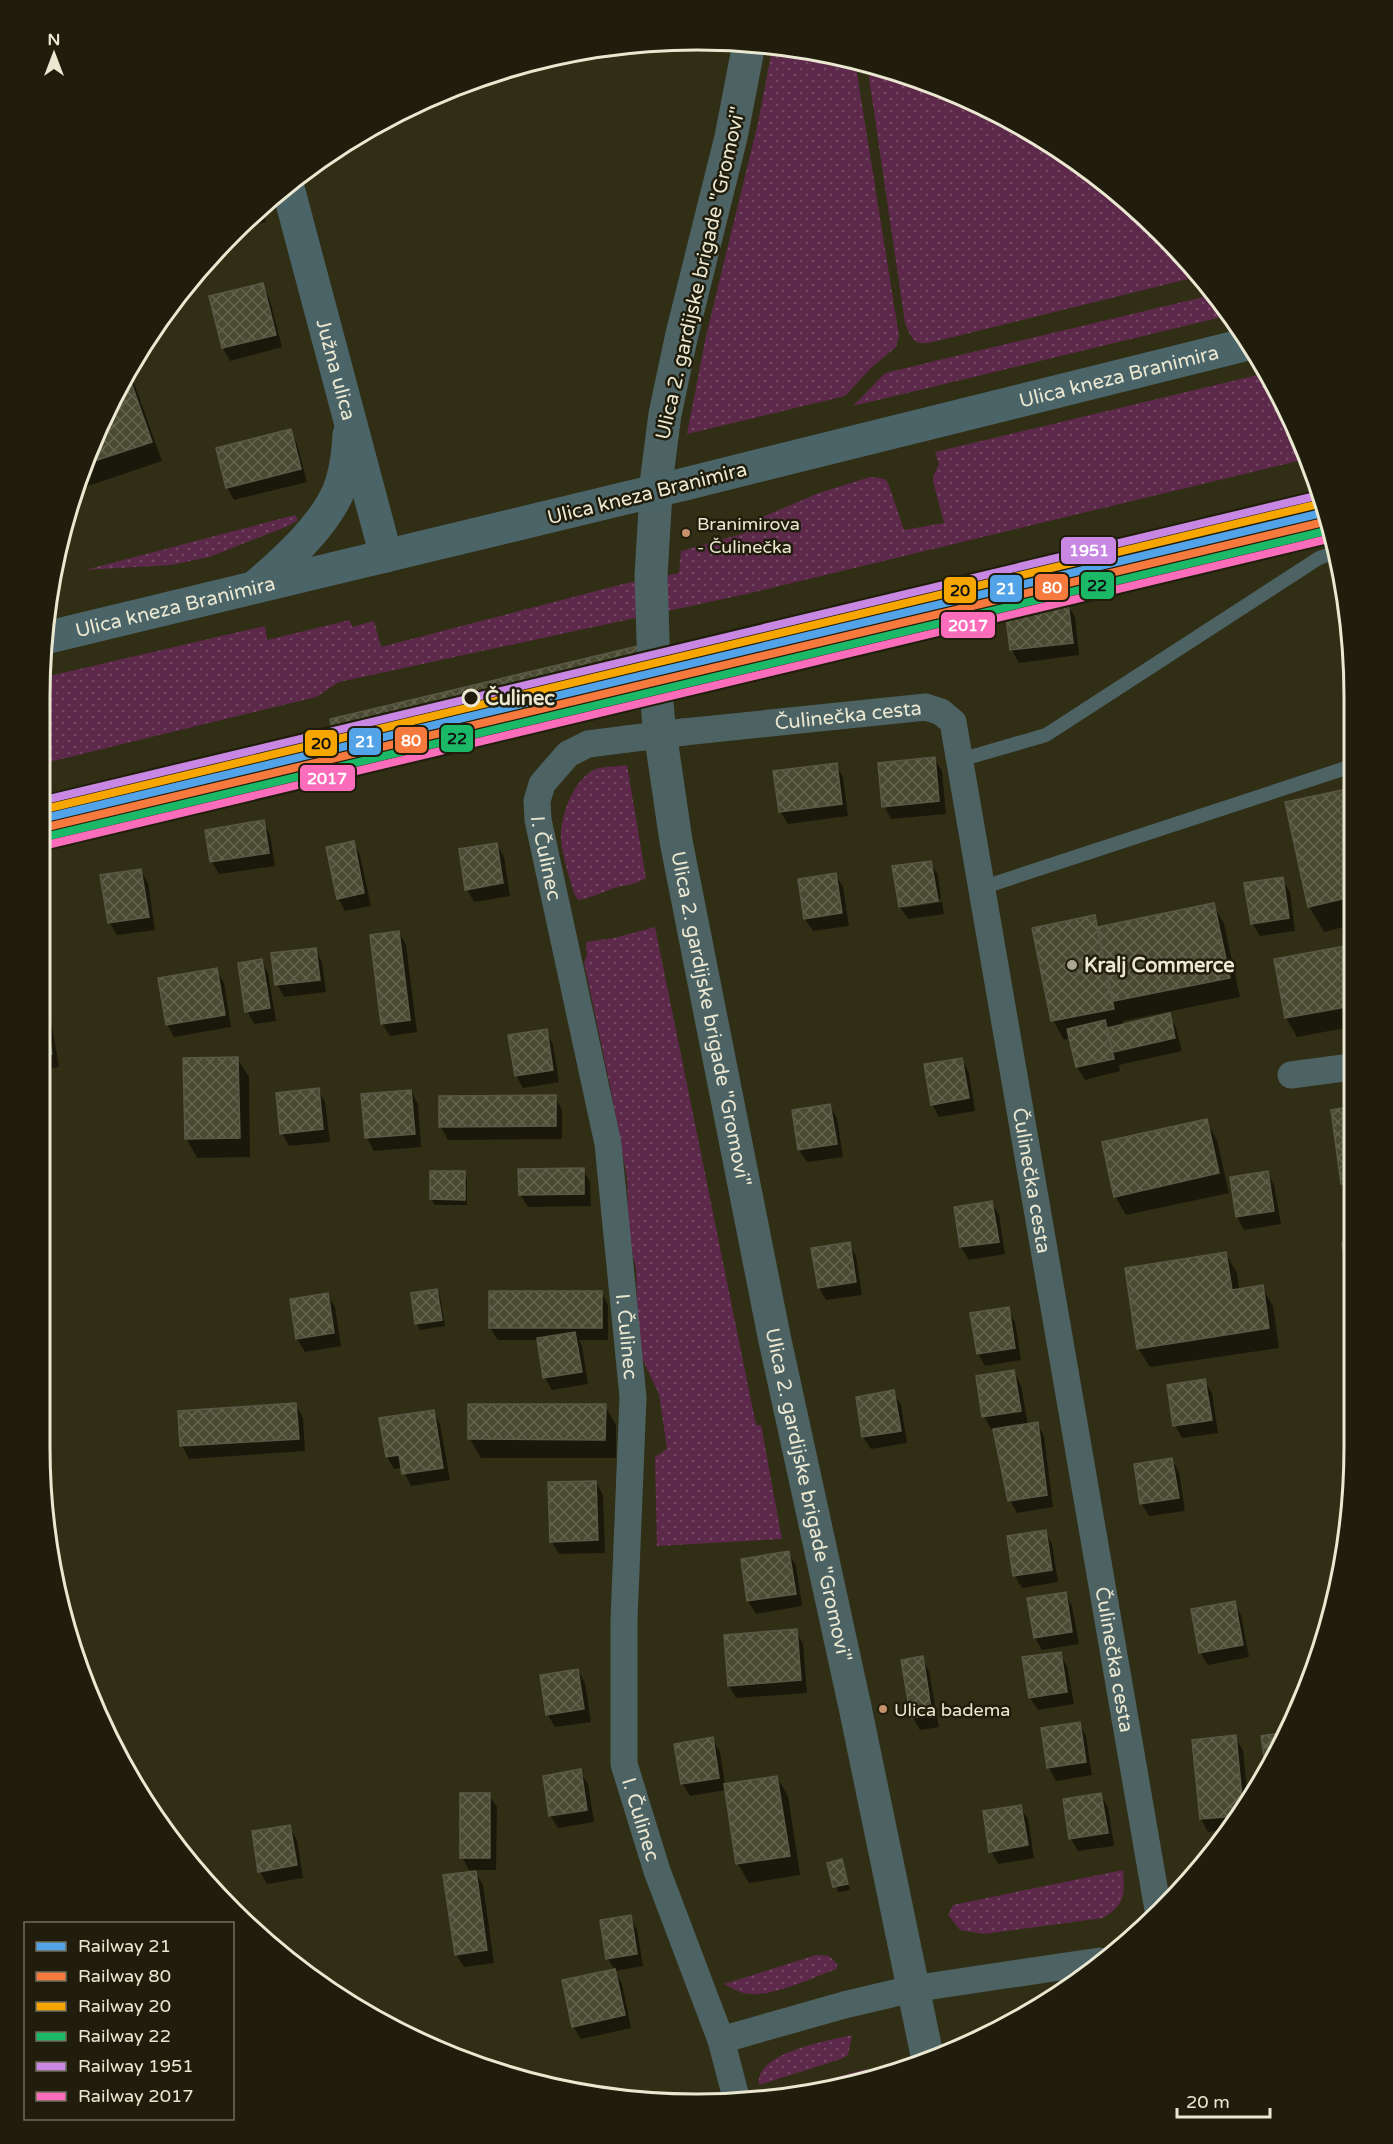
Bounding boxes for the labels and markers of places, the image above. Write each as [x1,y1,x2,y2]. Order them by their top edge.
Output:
place label: Branimirova - Čulinečka [697,513,800,558]
marker: Branimirova - Čulinečka [680,527,692,539]
place label: Čulinec [485,685,555,711]
marker: Čulinec [462,689,480,707]
place label: Kralj Commerce [1084,954,1235,978]
marker: Kralj Commerce [1065,958,1079,972]
place label: Ulica badema [894,1699,1010,1721]
marker: Ulica badema [877,1703,889,1715]

